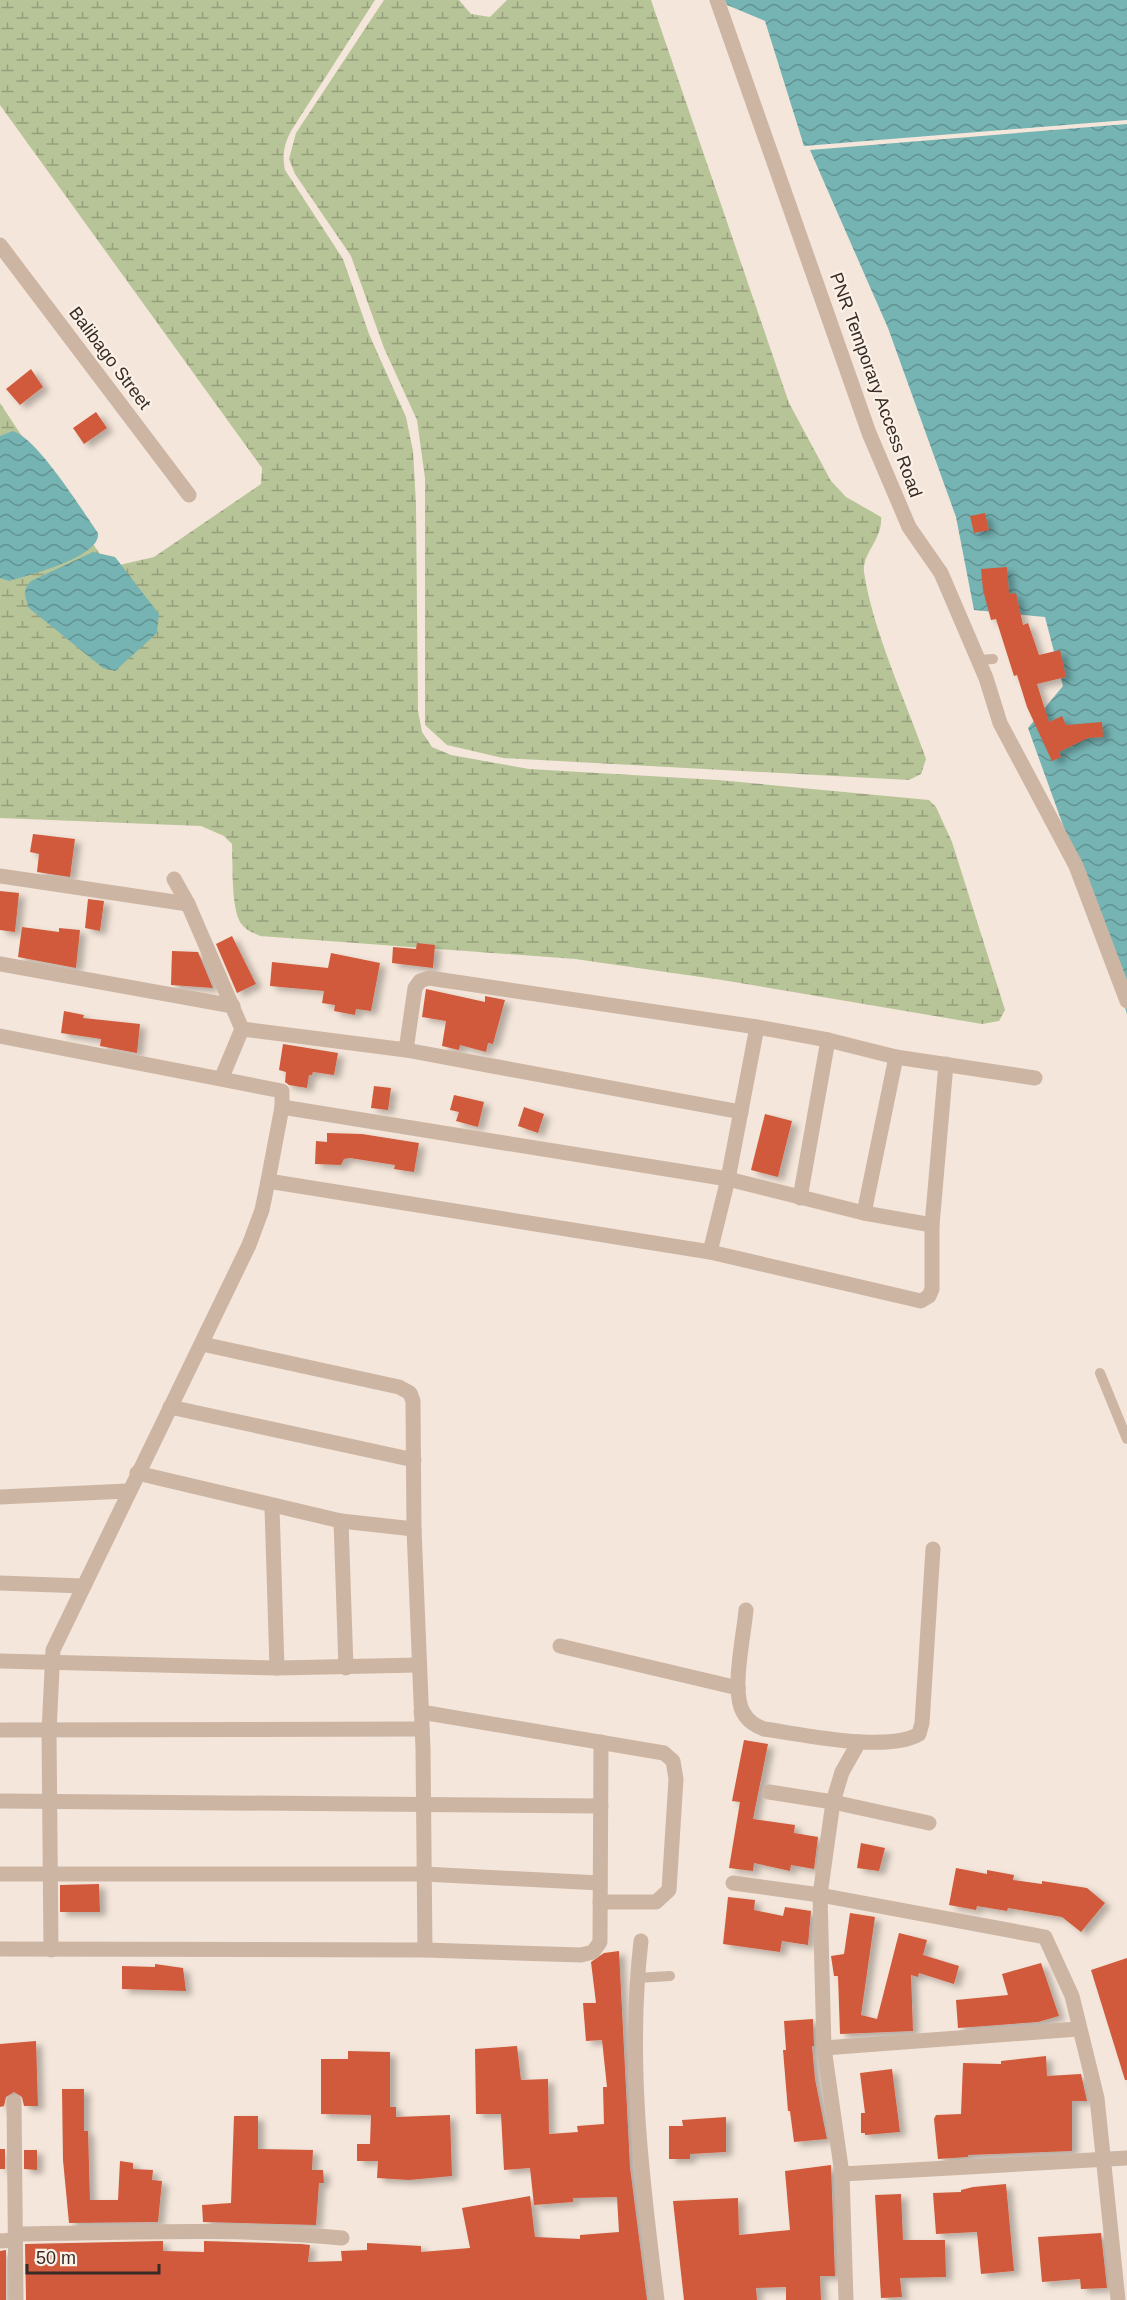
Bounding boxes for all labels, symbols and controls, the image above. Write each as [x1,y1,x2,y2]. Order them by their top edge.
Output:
street label: PNR Temporary Access Road [826,270,926,500]
street label: Balibago Street [65,303,155,413]
scale bar [27,2237,159,2275]
text: 50 m [36,2248,76,2268]

